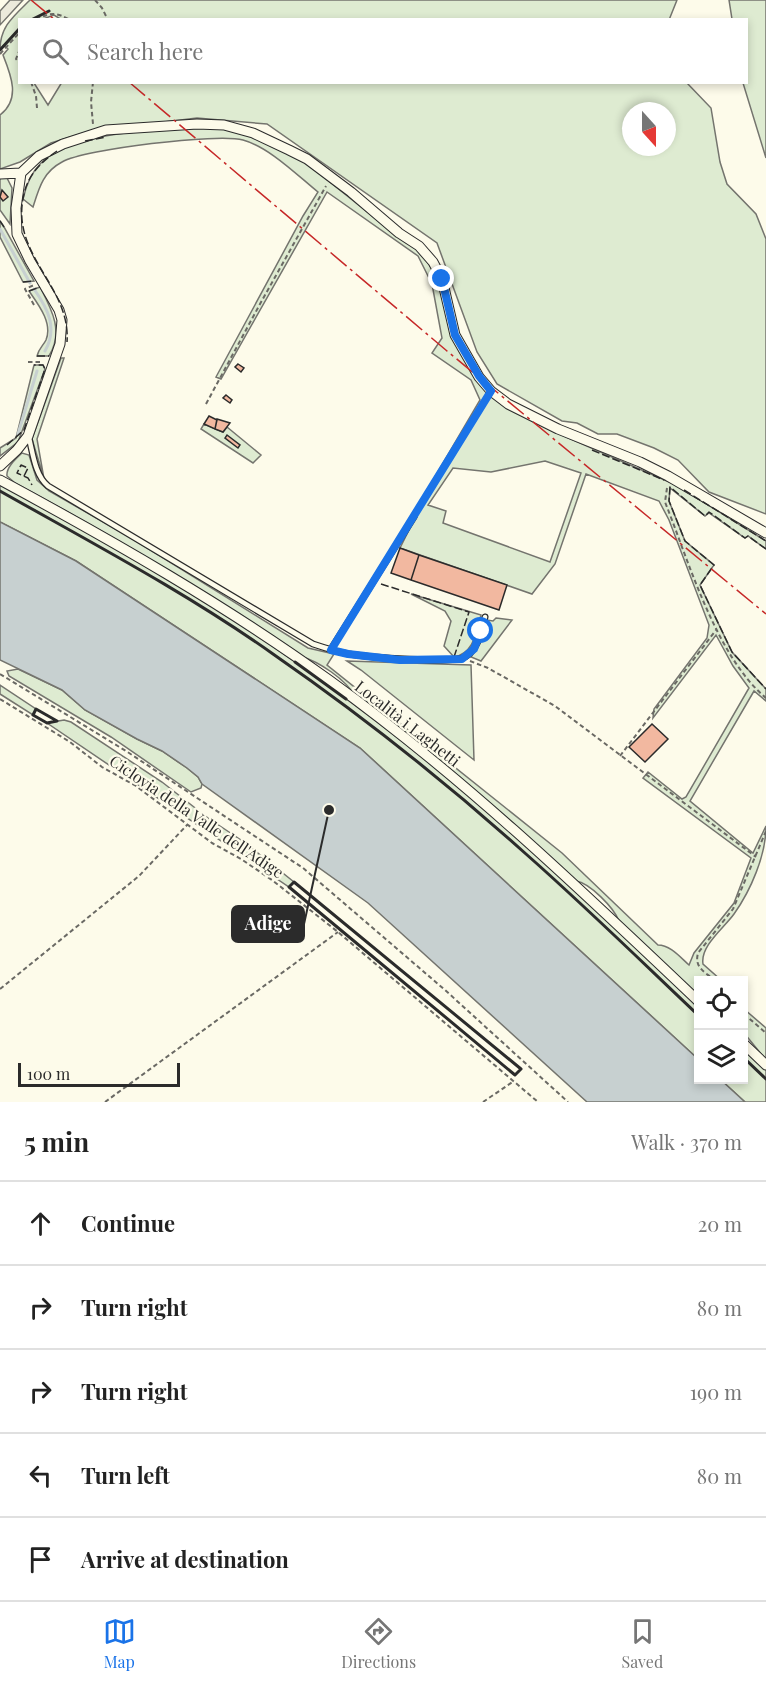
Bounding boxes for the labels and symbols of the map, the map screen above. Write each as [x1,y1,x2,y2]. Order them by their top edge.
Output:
north arrow [622,102,676,156]
route end [428,265,454,291]
route start [467,617,493,643]
street label: Località i Laghetti [351,675,465,771]
street label: Ciclovia della Valle dell'Adige [106,750,288,882]
callout: Adige [232,906,304,942]
text: Adige [243,911,292,935]
scale bar [18,1060,180,1088]

